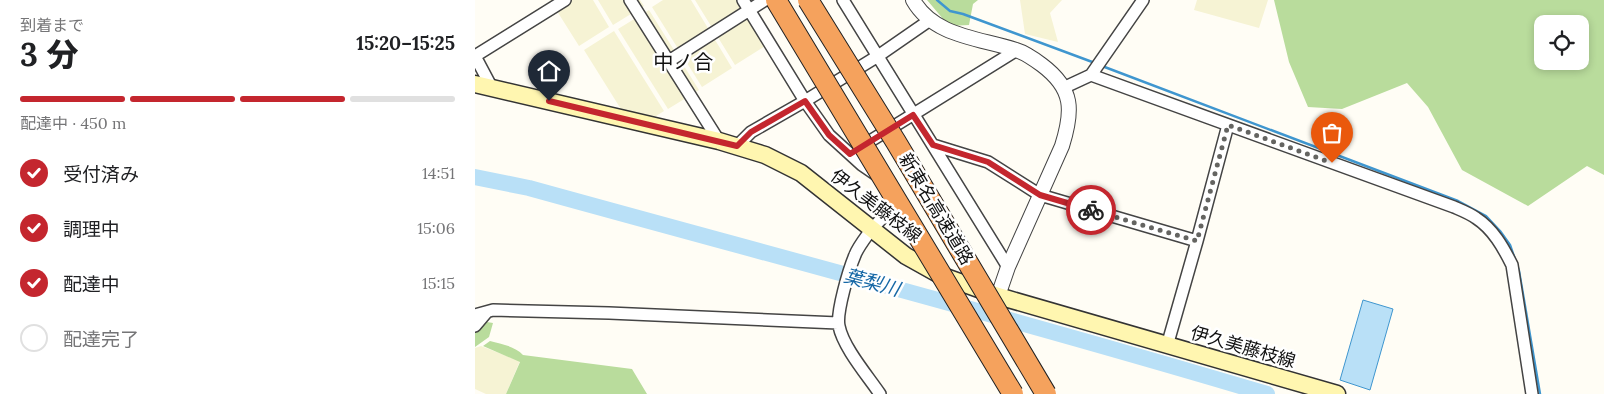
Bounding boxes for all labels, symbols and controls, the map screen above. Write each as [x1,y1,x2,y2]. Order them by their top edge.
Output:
text: 到着まで [20,15,84,35]
map controls [1534,15,1589,70]
button: locate [1534,15,1589,70]
text: 15:20–15:25 [356,31,455,55]
text: 3 分 [20,34,78,75]
district label: 中ノ合 [653,49,713,74]
pin [528,50,570,101]
icon: home [535,57,563,85]
pin [1311,112,1353,163]
text: 配達中 · 450 m [20,113,126,133]
icon: bag [1318,119,1346,147]
street label: 新東名高速道路 [894,149,979,269]
icon: check [20,159,48,187]
text: 受付済み [63,162,139,186]
text: 14:51 [422,163,455,183]
street label: 伊久美藤枝線 [826,164,926,247]
courier [1066,185,1116,235]
icon: bike [1077,196,1105,224]
icon: check [20,214,48,242]
text: 調理中 [63,217,120,241]
text: 15:06 [417,218,455,238]
water label: 葉梨川 [841,263,905,301]
icon: check [20,269,48,297]
text: 配達中 [63,272,120,296]
text: 15:15 [422,273,455,293]
street label: 伊久美藤枝線 [1188,321,1298,372]
text: 配達完了 [63,327,139,351]

